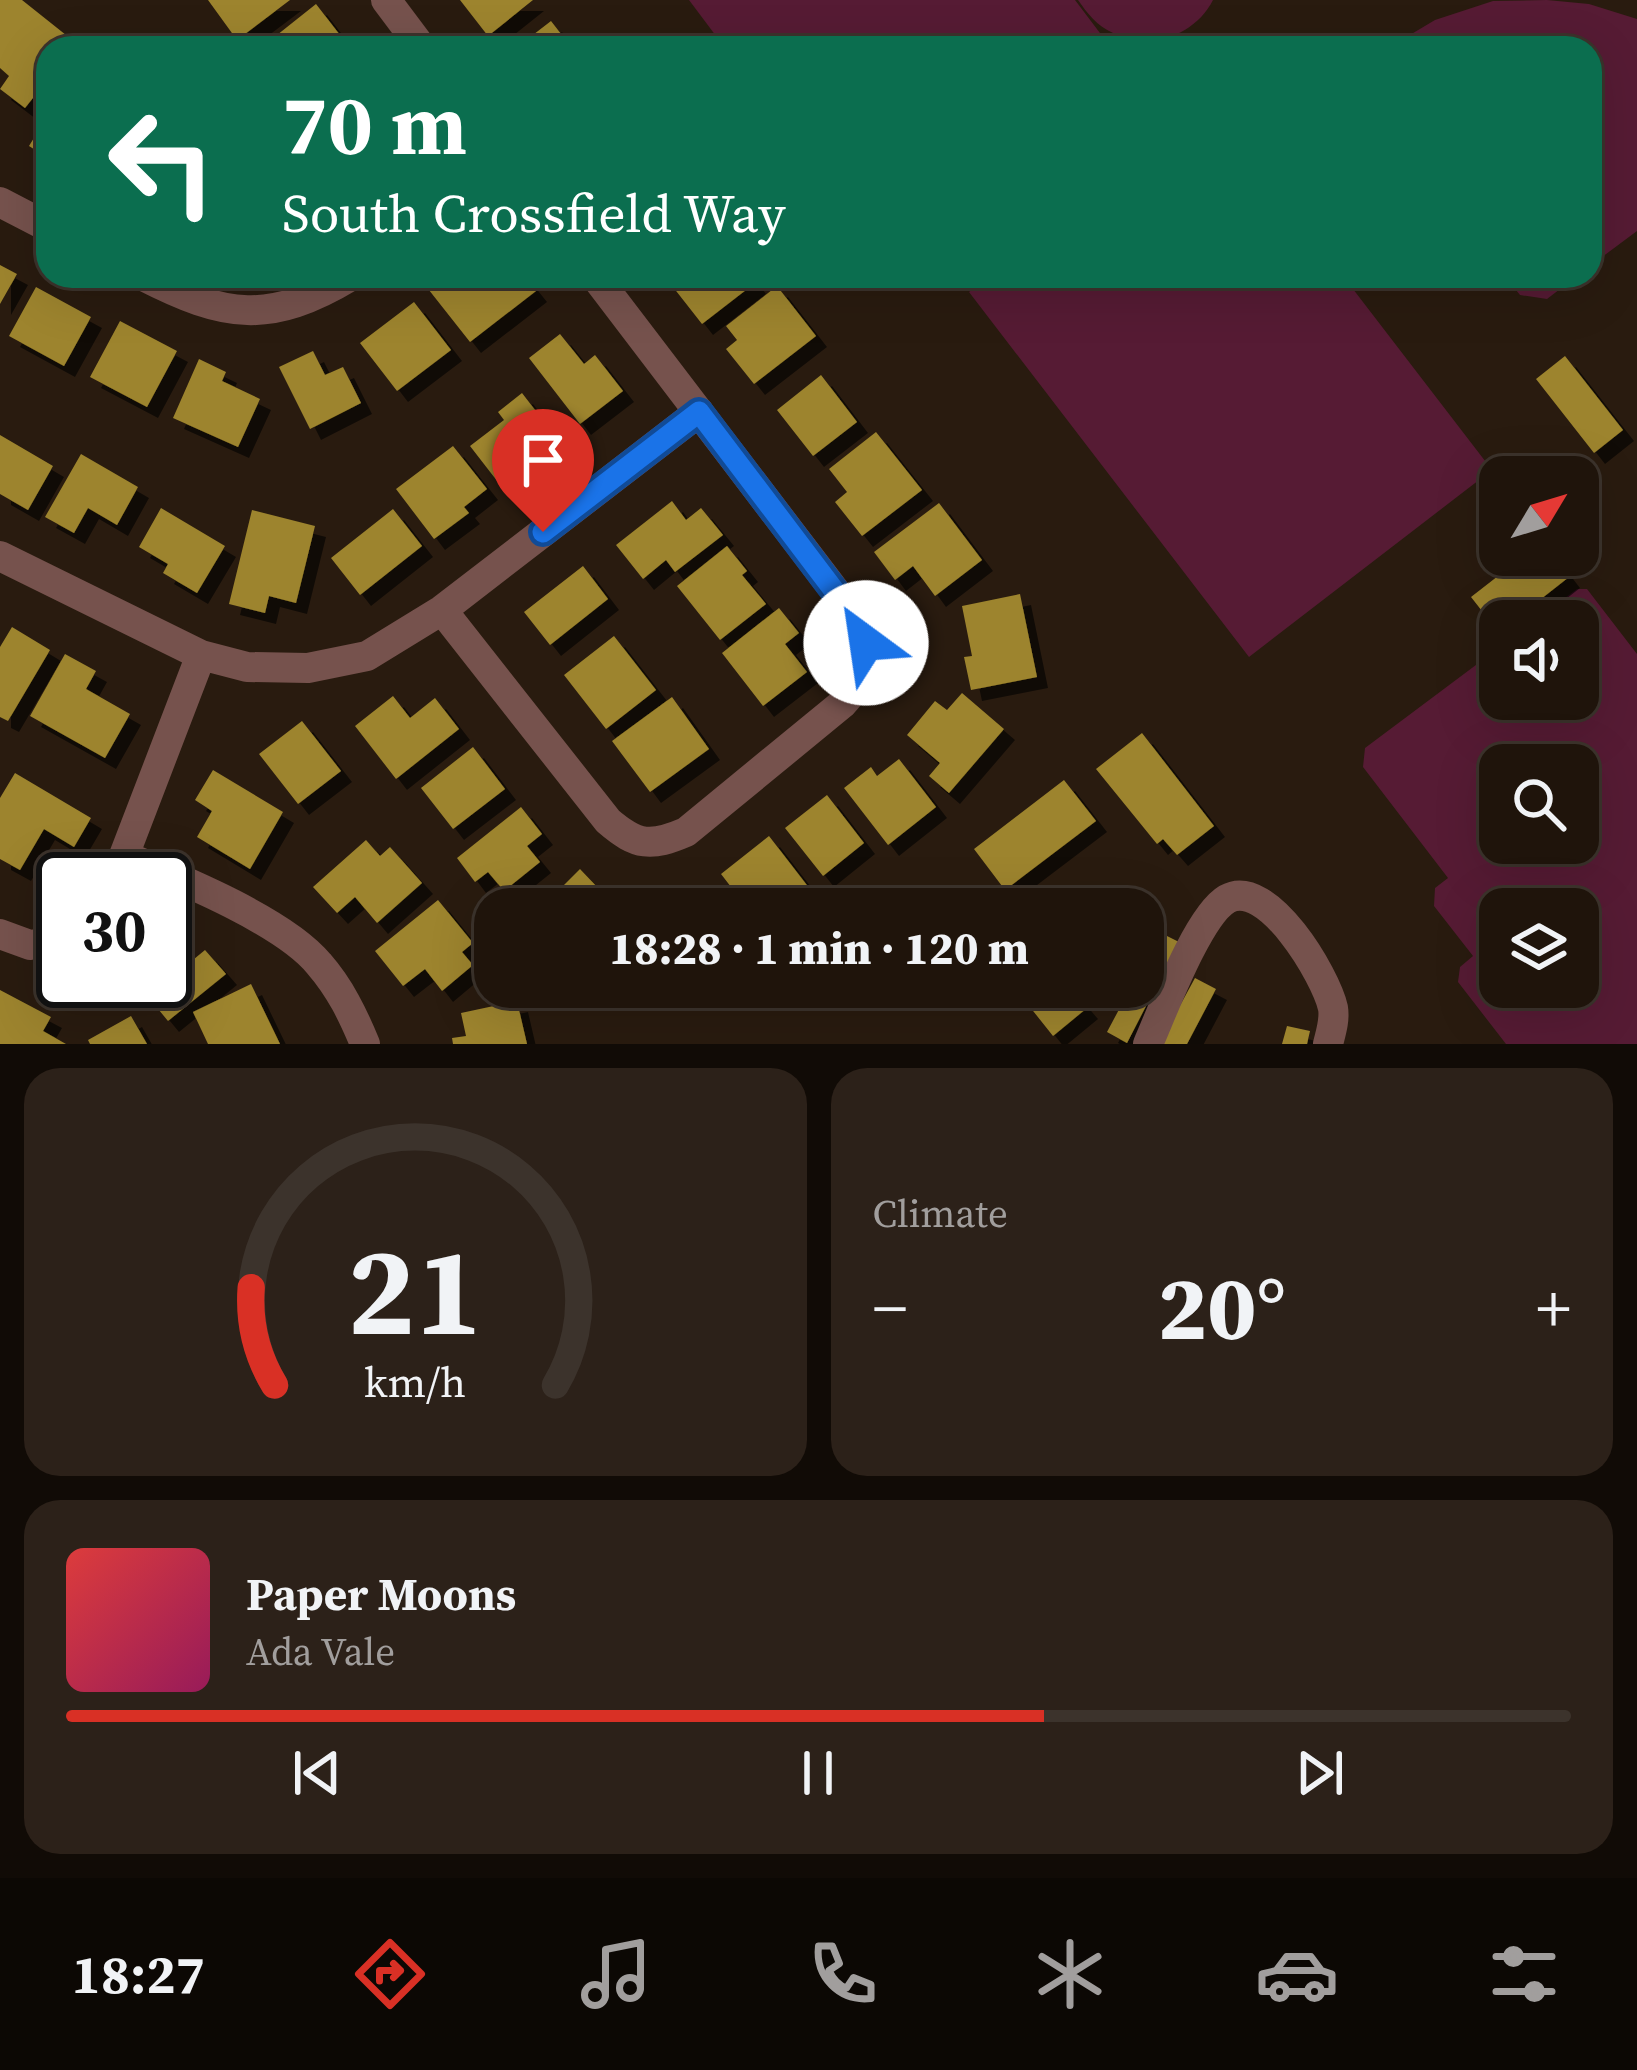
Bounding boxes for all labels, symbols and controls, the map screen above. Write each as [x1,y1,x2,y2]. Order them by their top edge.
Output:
text: 70 m [282,67,467,182]
icon: left [84,84,240,240]
text: South Crossfield Way [282,176,786,250]
pin [492,409,594,532]
icon: arrive [510,427,576,493]
north arrow [1479,456,1599,576]
map controls [1479,456,1599,1008]
position arrow [803,580,929,706]
button: sound [1479,600,1599,720]
button: search [1479,744,1599,864]
speed limit sign: 30 [36,852,192,1008]
button: layers [1479,888,1599,1008]
text: 18:28 · 1 min · 120 m [609,917,1029,979]
text: Climate [873,1187,1008,1240]
text: 21 [348,1205,483,1376]
text: 20° [1157,1246,1286,1369]
text: − [873,1263,907,1353]
text: + [1536,1263,1571,1353]
text: km/h [364,1353,466,1411]
text: Paper Moons [246,1563,516,1625]
text: Ada Vale [246,1625,395,1678]
icon: previous [284,1740,350,1806]
icon: pause [785,1740,851,1806]
icon: next [1287,1740,1353,1806]
icon: directions [348,1932,432,2016]
icon: music [574,1932,658,2016]
icon: phone [801,1932,885,2016]
icon: climate [1028,1932,1112,2016]
icon: car [1255,1932,1339,2016]
icon: filters [1482,1932,1566,2016]
text: 18:27 [71,1937,205,2011]

